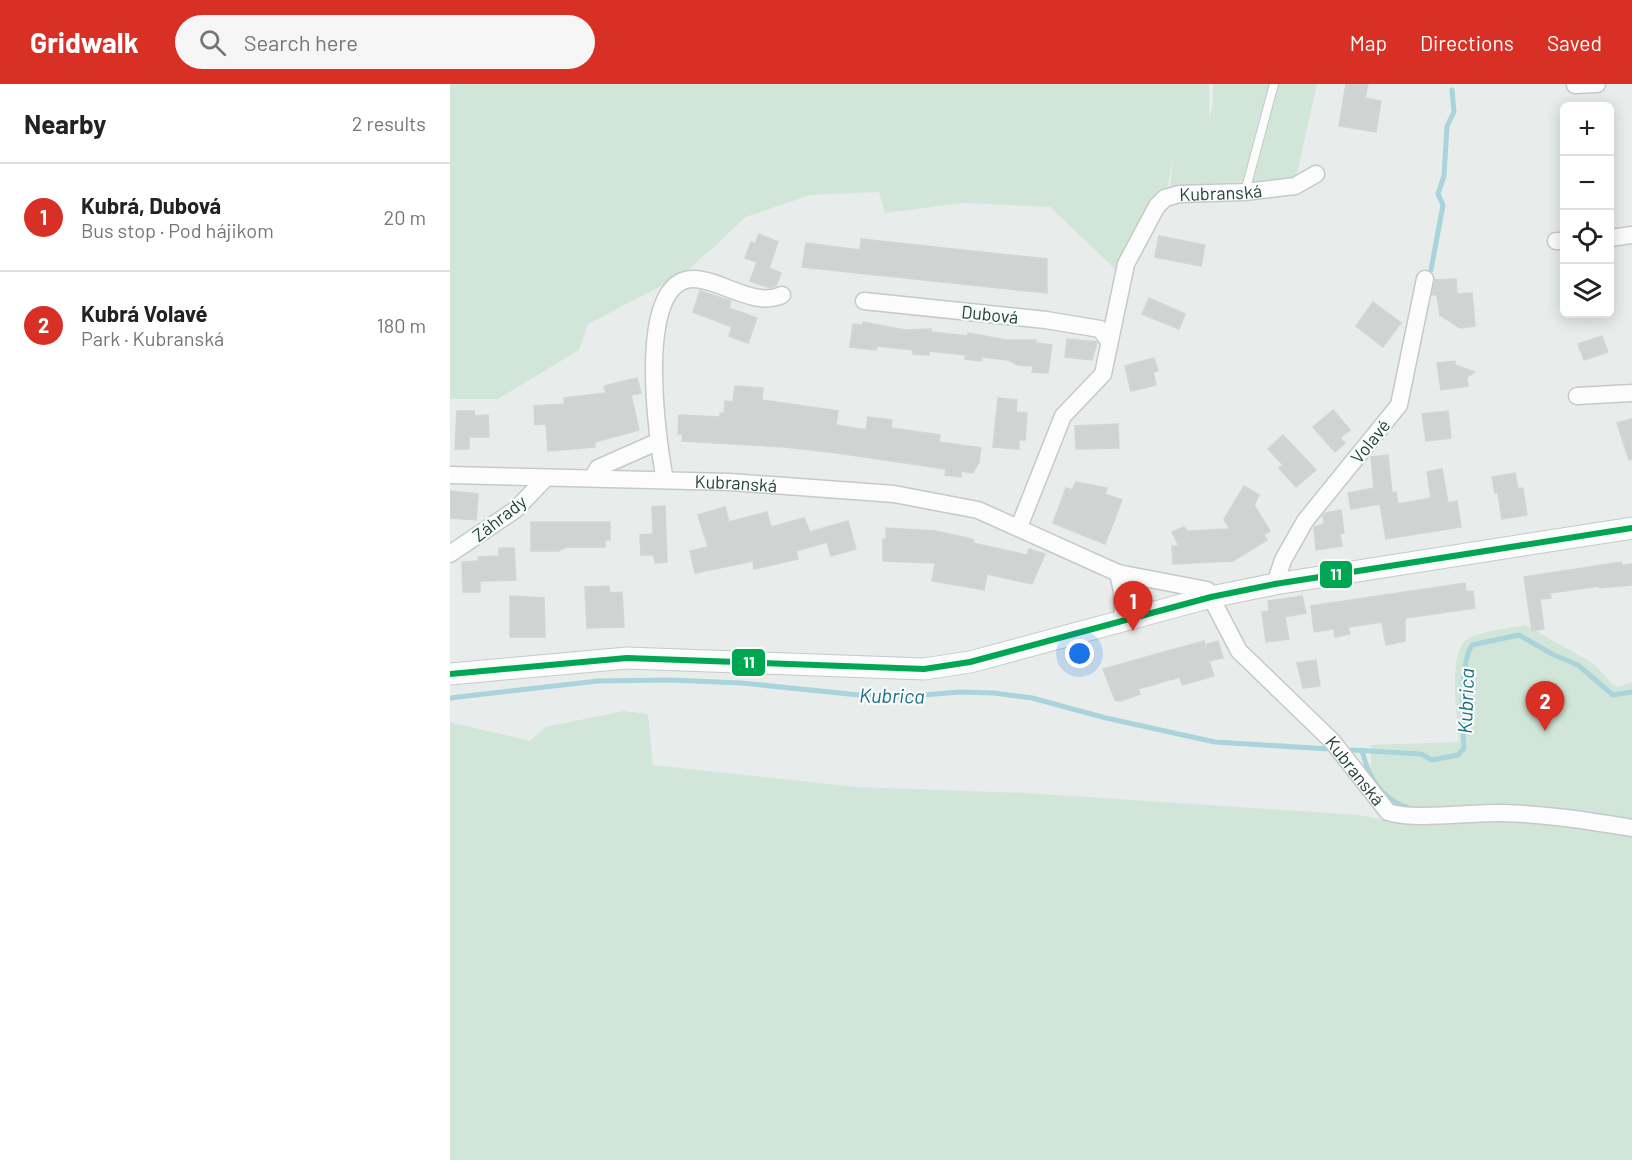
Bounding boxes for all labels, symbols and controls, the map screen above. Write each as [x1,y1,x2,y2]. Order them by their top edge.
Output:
search box [175,15,595,69]
text: Gridwalk [30,25,139,59]
icon: search [196,26,229,59]
text: Search here [244,29,358,55]
text: Map [1350,30,1387,55]
text: Directions [1420,30,1514,55]
text: Saved [1547,30,1602,55]
map controls [1560,102,1614,318]
button: + [1560,102,1614,156]
text: Nearby [24,108,106,139]
text: 2 results [352,111,426,135]
button: − [1560,156,1614,210]
street label: Kubranská [1179,179,1263,205]
text: Kubrá, Dubová [81,192,221,218]
text: 1 [40,205,47,229]
text: 20 m [383,205,426,229]
button: locate [1560,210,1614,264]
text: Bus stop · Pod hájikom [81,218,274,242]
button: layers [1560,264,1614,318]
text: Kubrá Volavé [81,300,207,326]
street label: Dubová [960,300,1020,328]
text: 2 [38,313,49,337]
text: 180 m [377,313,426,337]
text: Park · Kubranská [81,326,224,350]
street label: Volavé [1346,414,1394,468]
street label: Kubranská [694,470,778,496]
street label: Záhrady [468,490,530,546]
line badge: 11 [1319,560,1353,589]
text: 11 [1330,564,1342,583]
pin: 1 [1114,582,1152,631]
your location [1065,639,1094,668]
line badge: 11 [731,648,766,677]
text: 11 [743,652,755,671]
water label: Kubrica [1452,668,1478,734]
water label: Kubrica [859,682,925,708]
pin: 2 [1526,682,1564,731]
street label: Kubranská [1321,731,1389,810]

